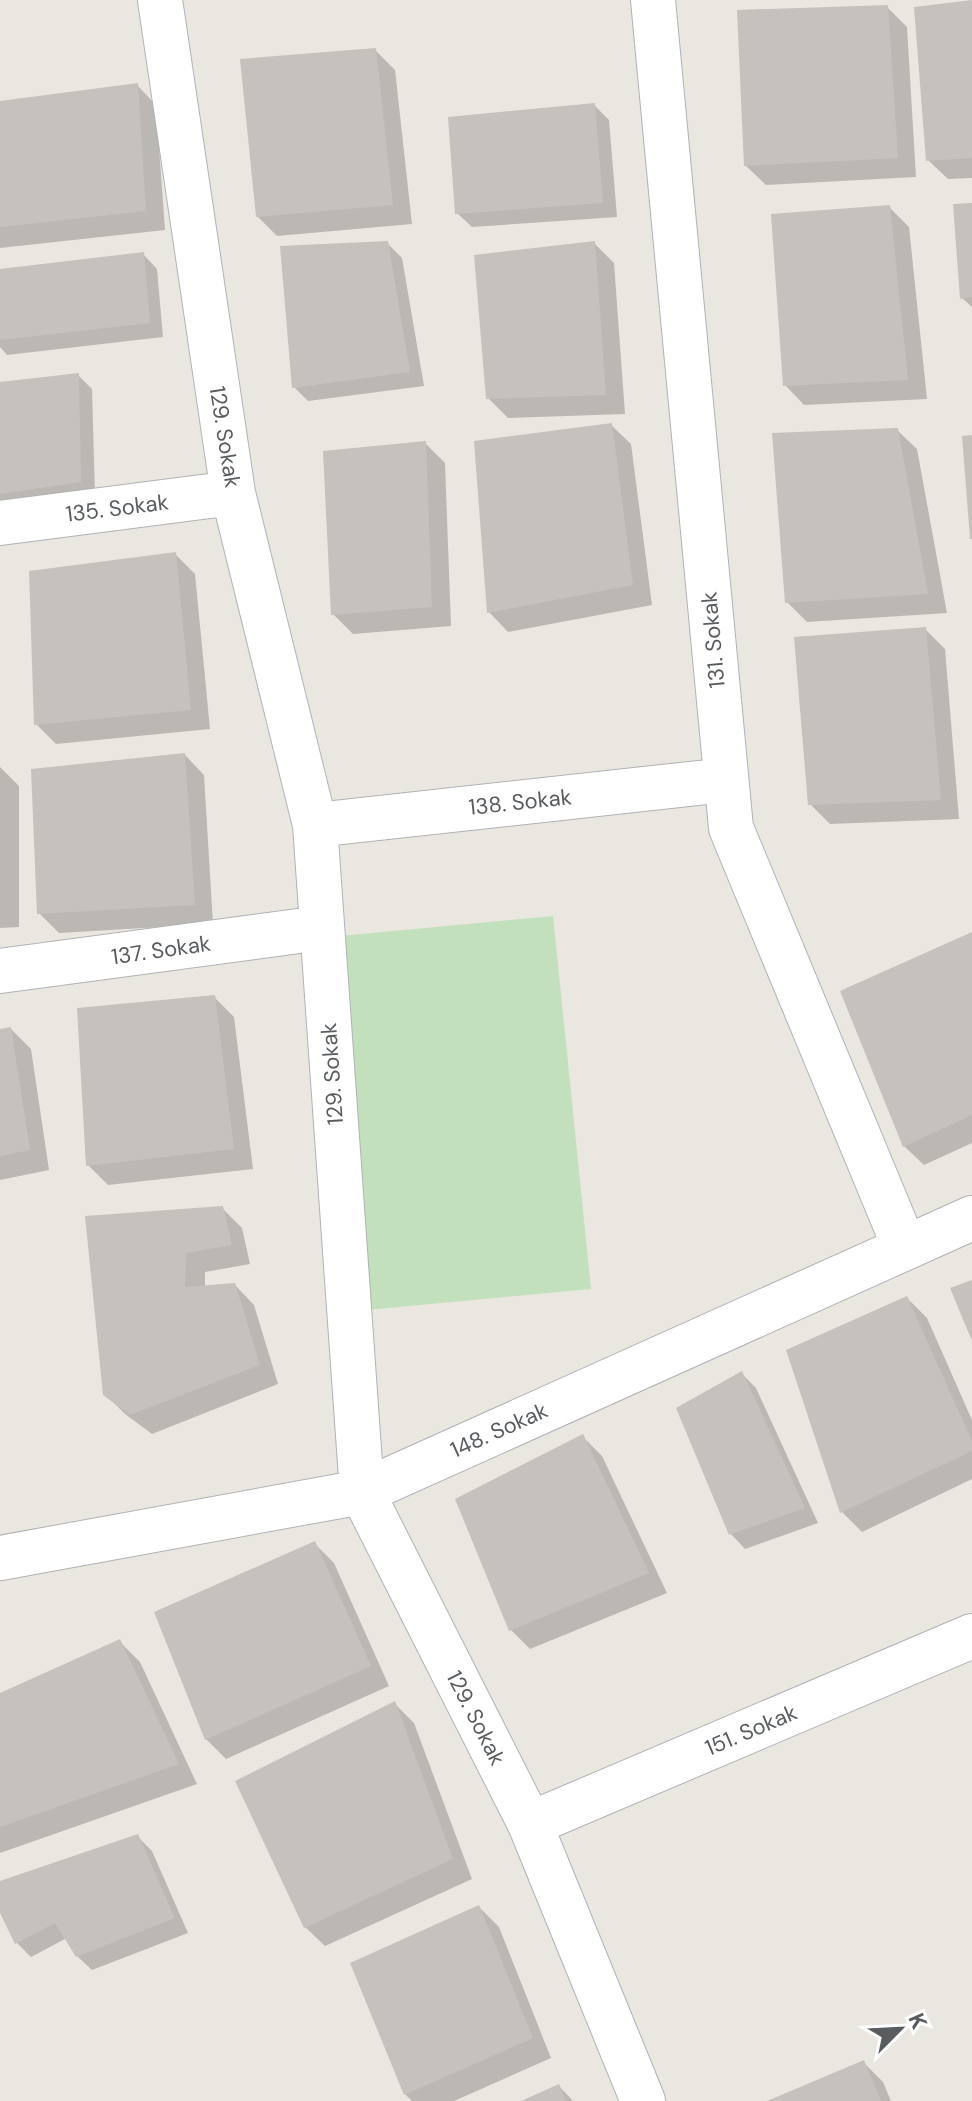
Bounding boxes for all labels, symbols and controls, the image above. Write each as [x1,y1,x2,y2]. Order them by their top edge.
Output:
street label: 129. Sokak [203,384,247,490]
street label: 135. Sokak [64,487,170,529]
street label: 131. Sokak [694,591,732,689]
street label: 138. Sokak [467,782,573,822]
street label: 137. Sokak [109,929,213,971]
street label: 129. Sokak [314,1022,350,1126]
street label: 148. Sokak [446,1396,552,1464]
street label: 129. Sokak [440,1666,512,1770]
street label: 151. Sokak [701,1698,801,1762]
north arrow [860,1989,940,2069]
text: K [902,2009,934,2034]

